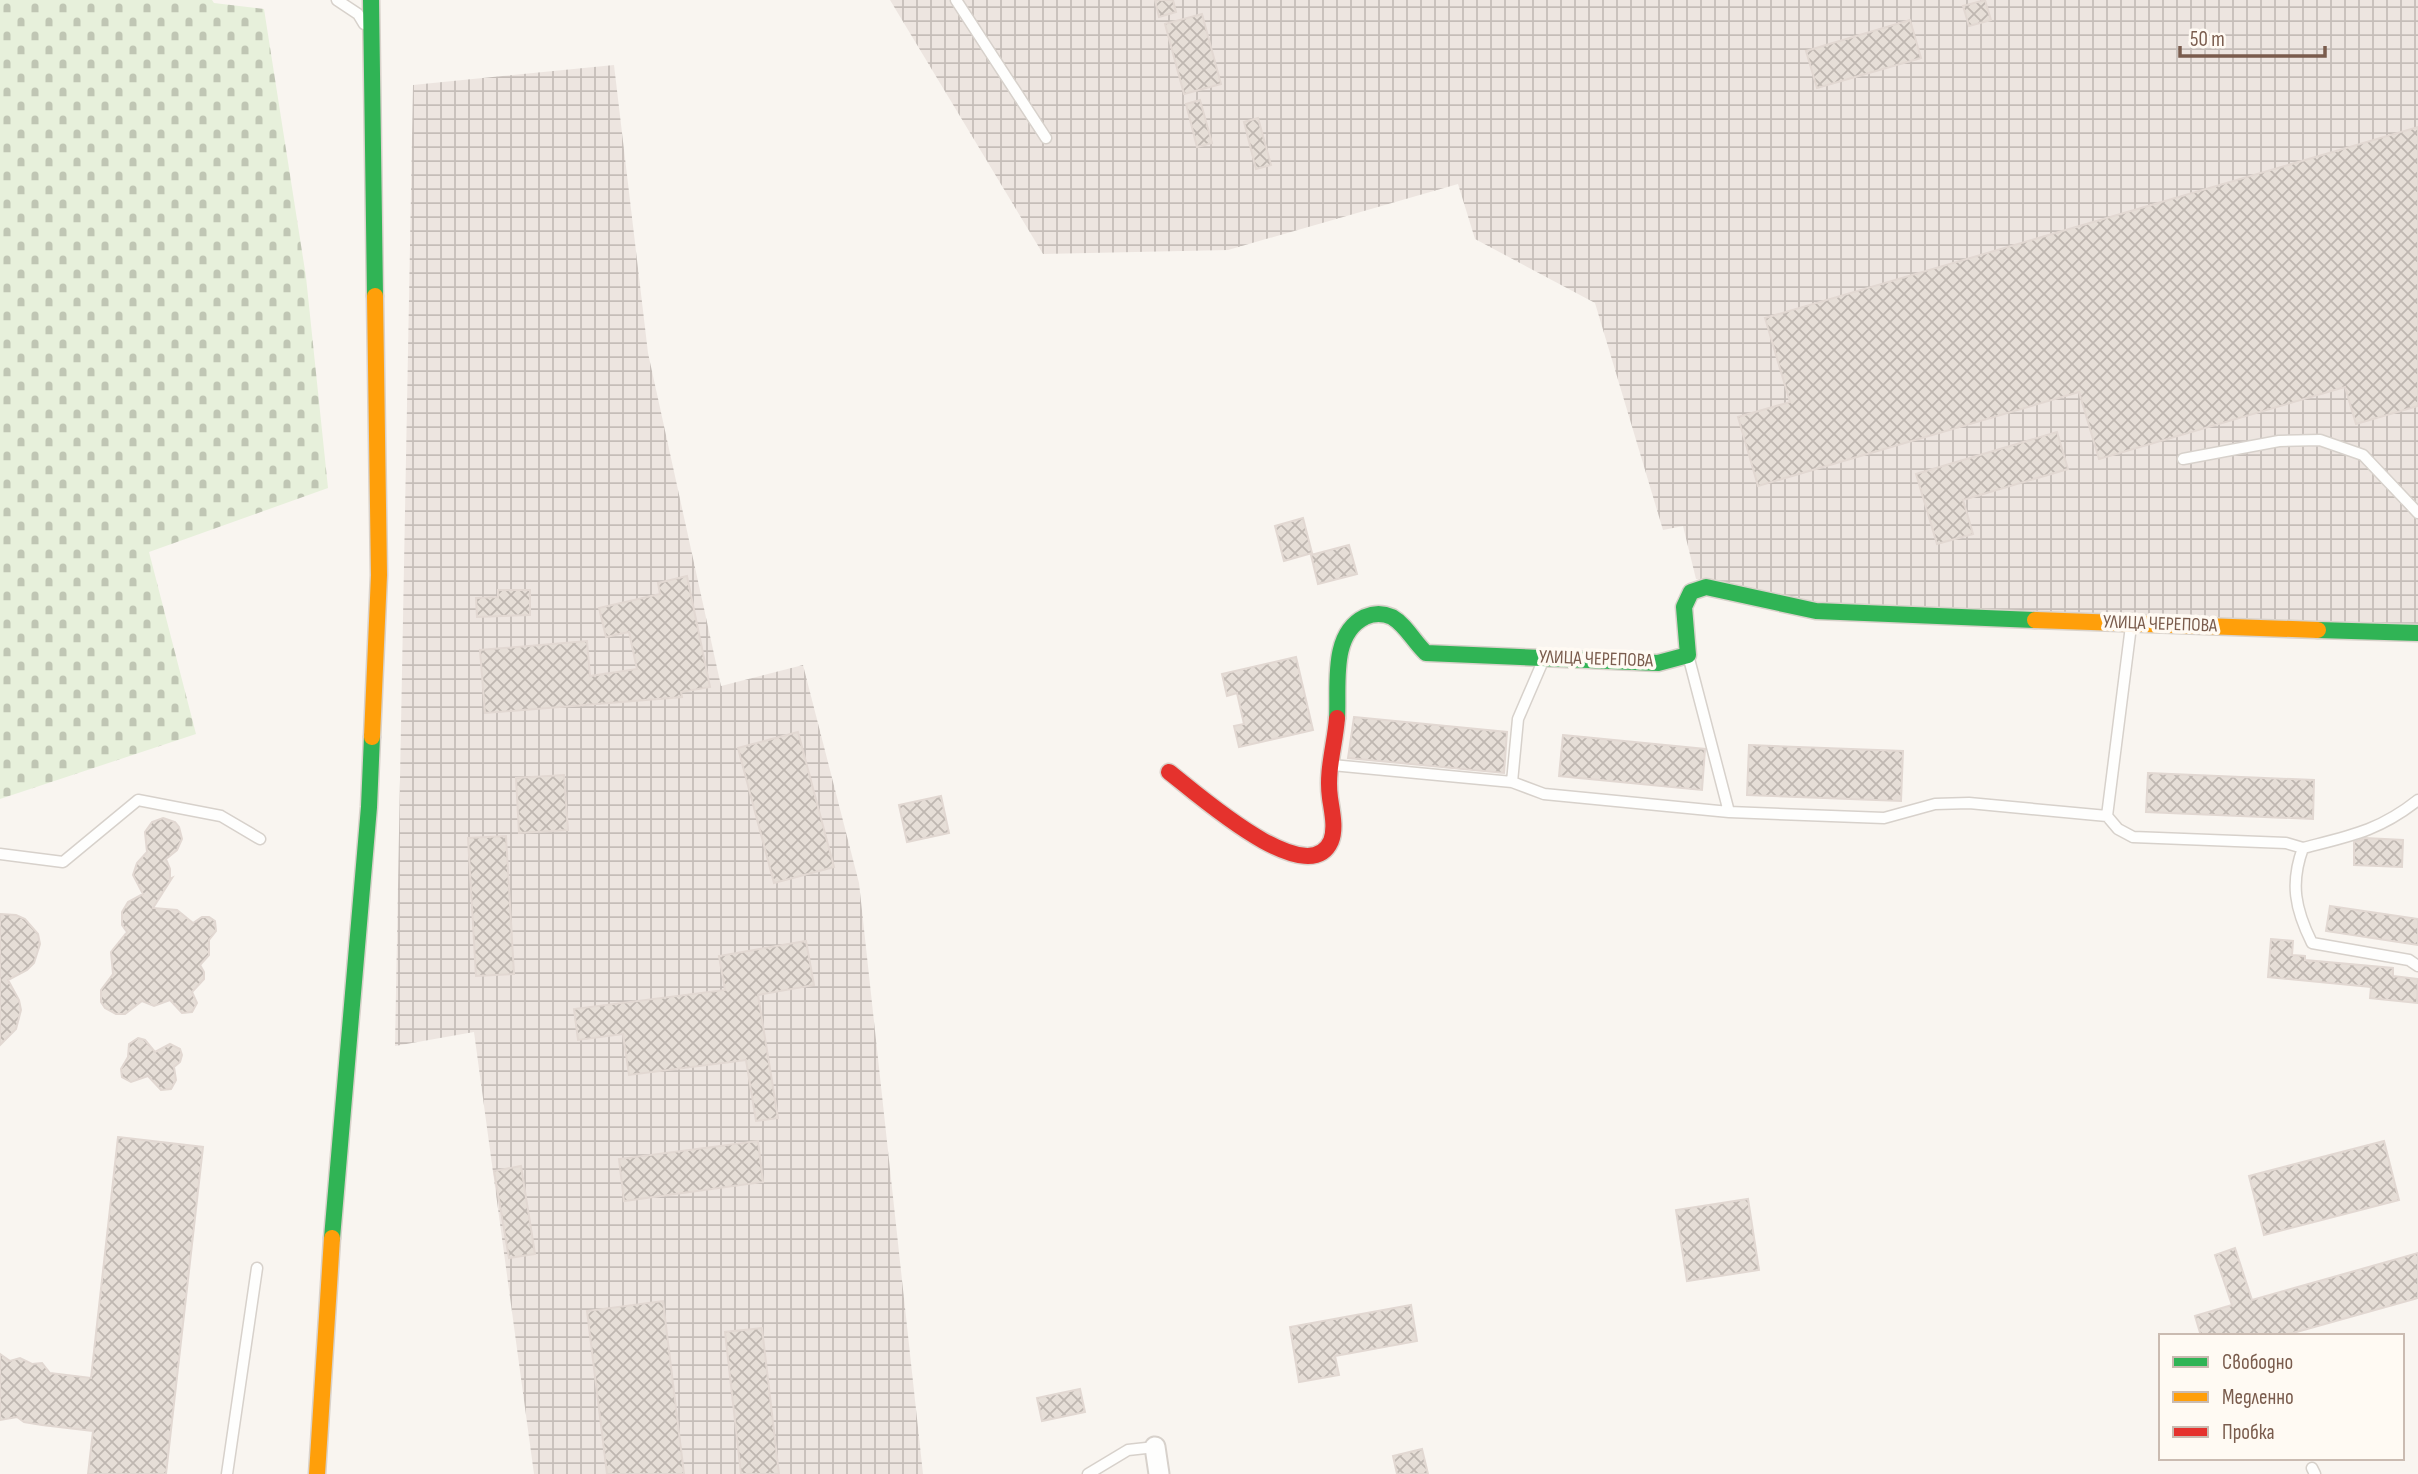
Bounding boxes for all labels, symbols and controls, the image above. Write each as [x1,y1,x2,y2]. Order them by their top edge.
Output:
scale bar [2180,14,2325,58]
text: 50 m [2190,27,2225,52]
street label: УЛИЦА ЧЕРЕПОВА [2102,611,2218,638]
street label: УЛИЦА ЧЕРЕПОВА [1538,646,1654,673]
legend [2159,1334,2404,1460]
text: Свободно [2222,1350,2293,1375]
text: Медленно [2222,1385,2294,1410]
text: Пробка [2222,1420,2275,1445]

